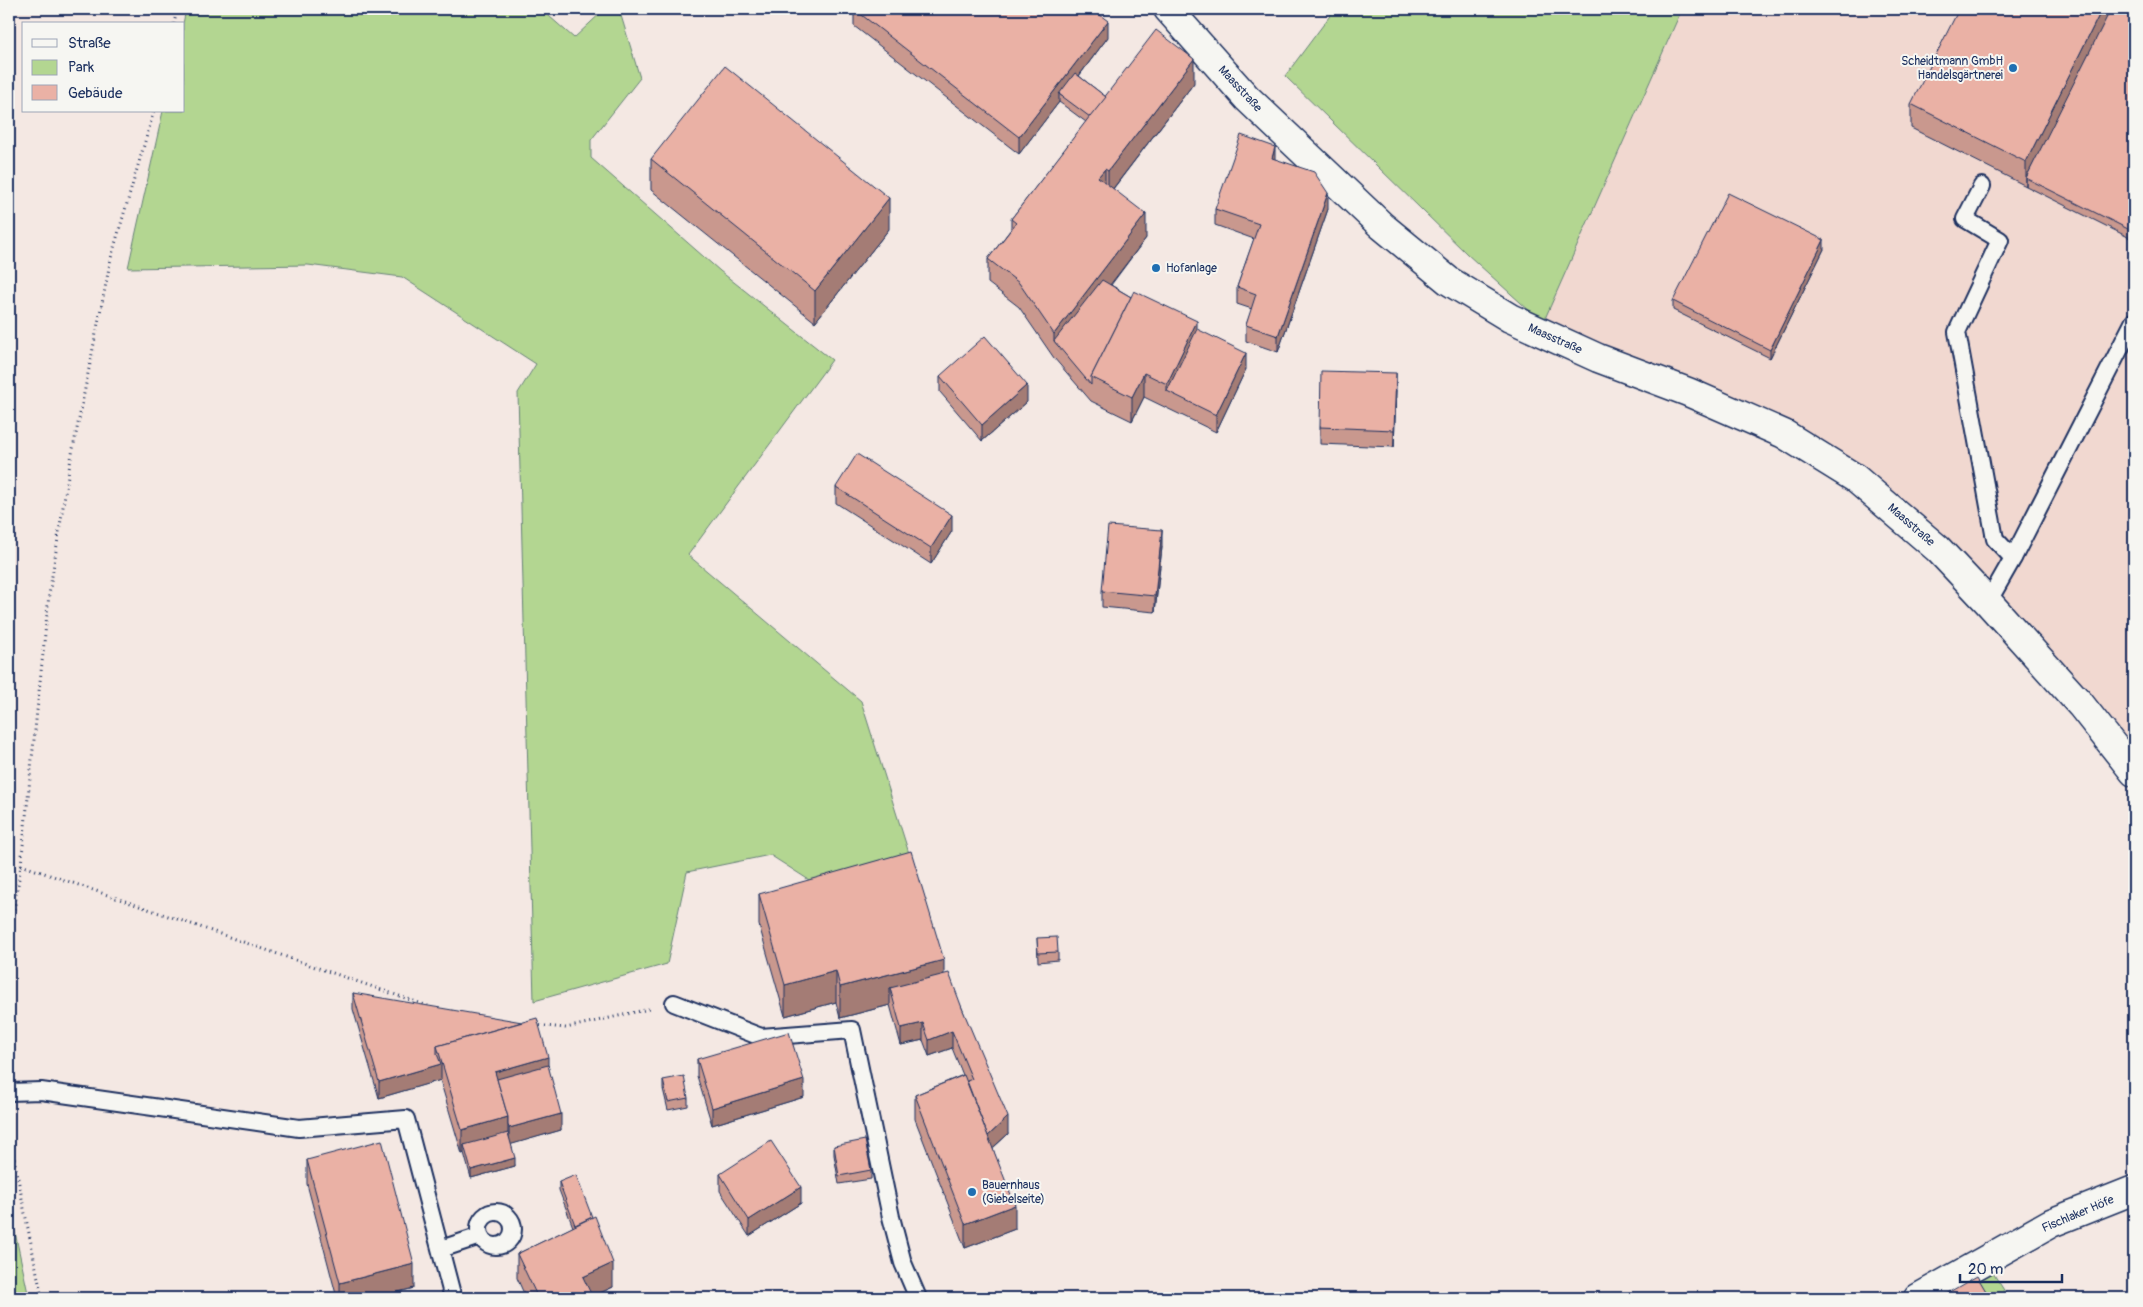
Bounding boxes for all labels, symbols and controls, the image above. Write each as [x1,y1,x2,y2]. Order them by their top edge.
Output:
legend [22,22,185,112]
text: Straße [68,34,111,53]
place label: Scheidtmann GmbH Handelsgärtnerei [1901,54,2003,83]
text: Park [68,58,95,77]
marker: Scheidtmann GmbH Handelsgärtnerei [2007,62,2019,74]
street label: Maasstraße [1215,63,1265,115]
text: Gebäude [68,84,123,103]
place label: Hofanlage [1166,261,1217,276]
marker: Hofanlage [1150,262,1162,274]
street label: Maasstraße [1526,320,1584,358]
street label: Maasstraße [1884,500,1938,550]
place label: Bauernhaus (Giebelseite) [982,1178,1045,1207]
marker: Bauernhaus (Giebelseite) [966,1186,978,1198]
street label: Fischlaker Höfe [2040,1192,2116,1236]
scale bar [1960,1252,2063,1284]
text: 20 m [1968,1260,2003,1279]

